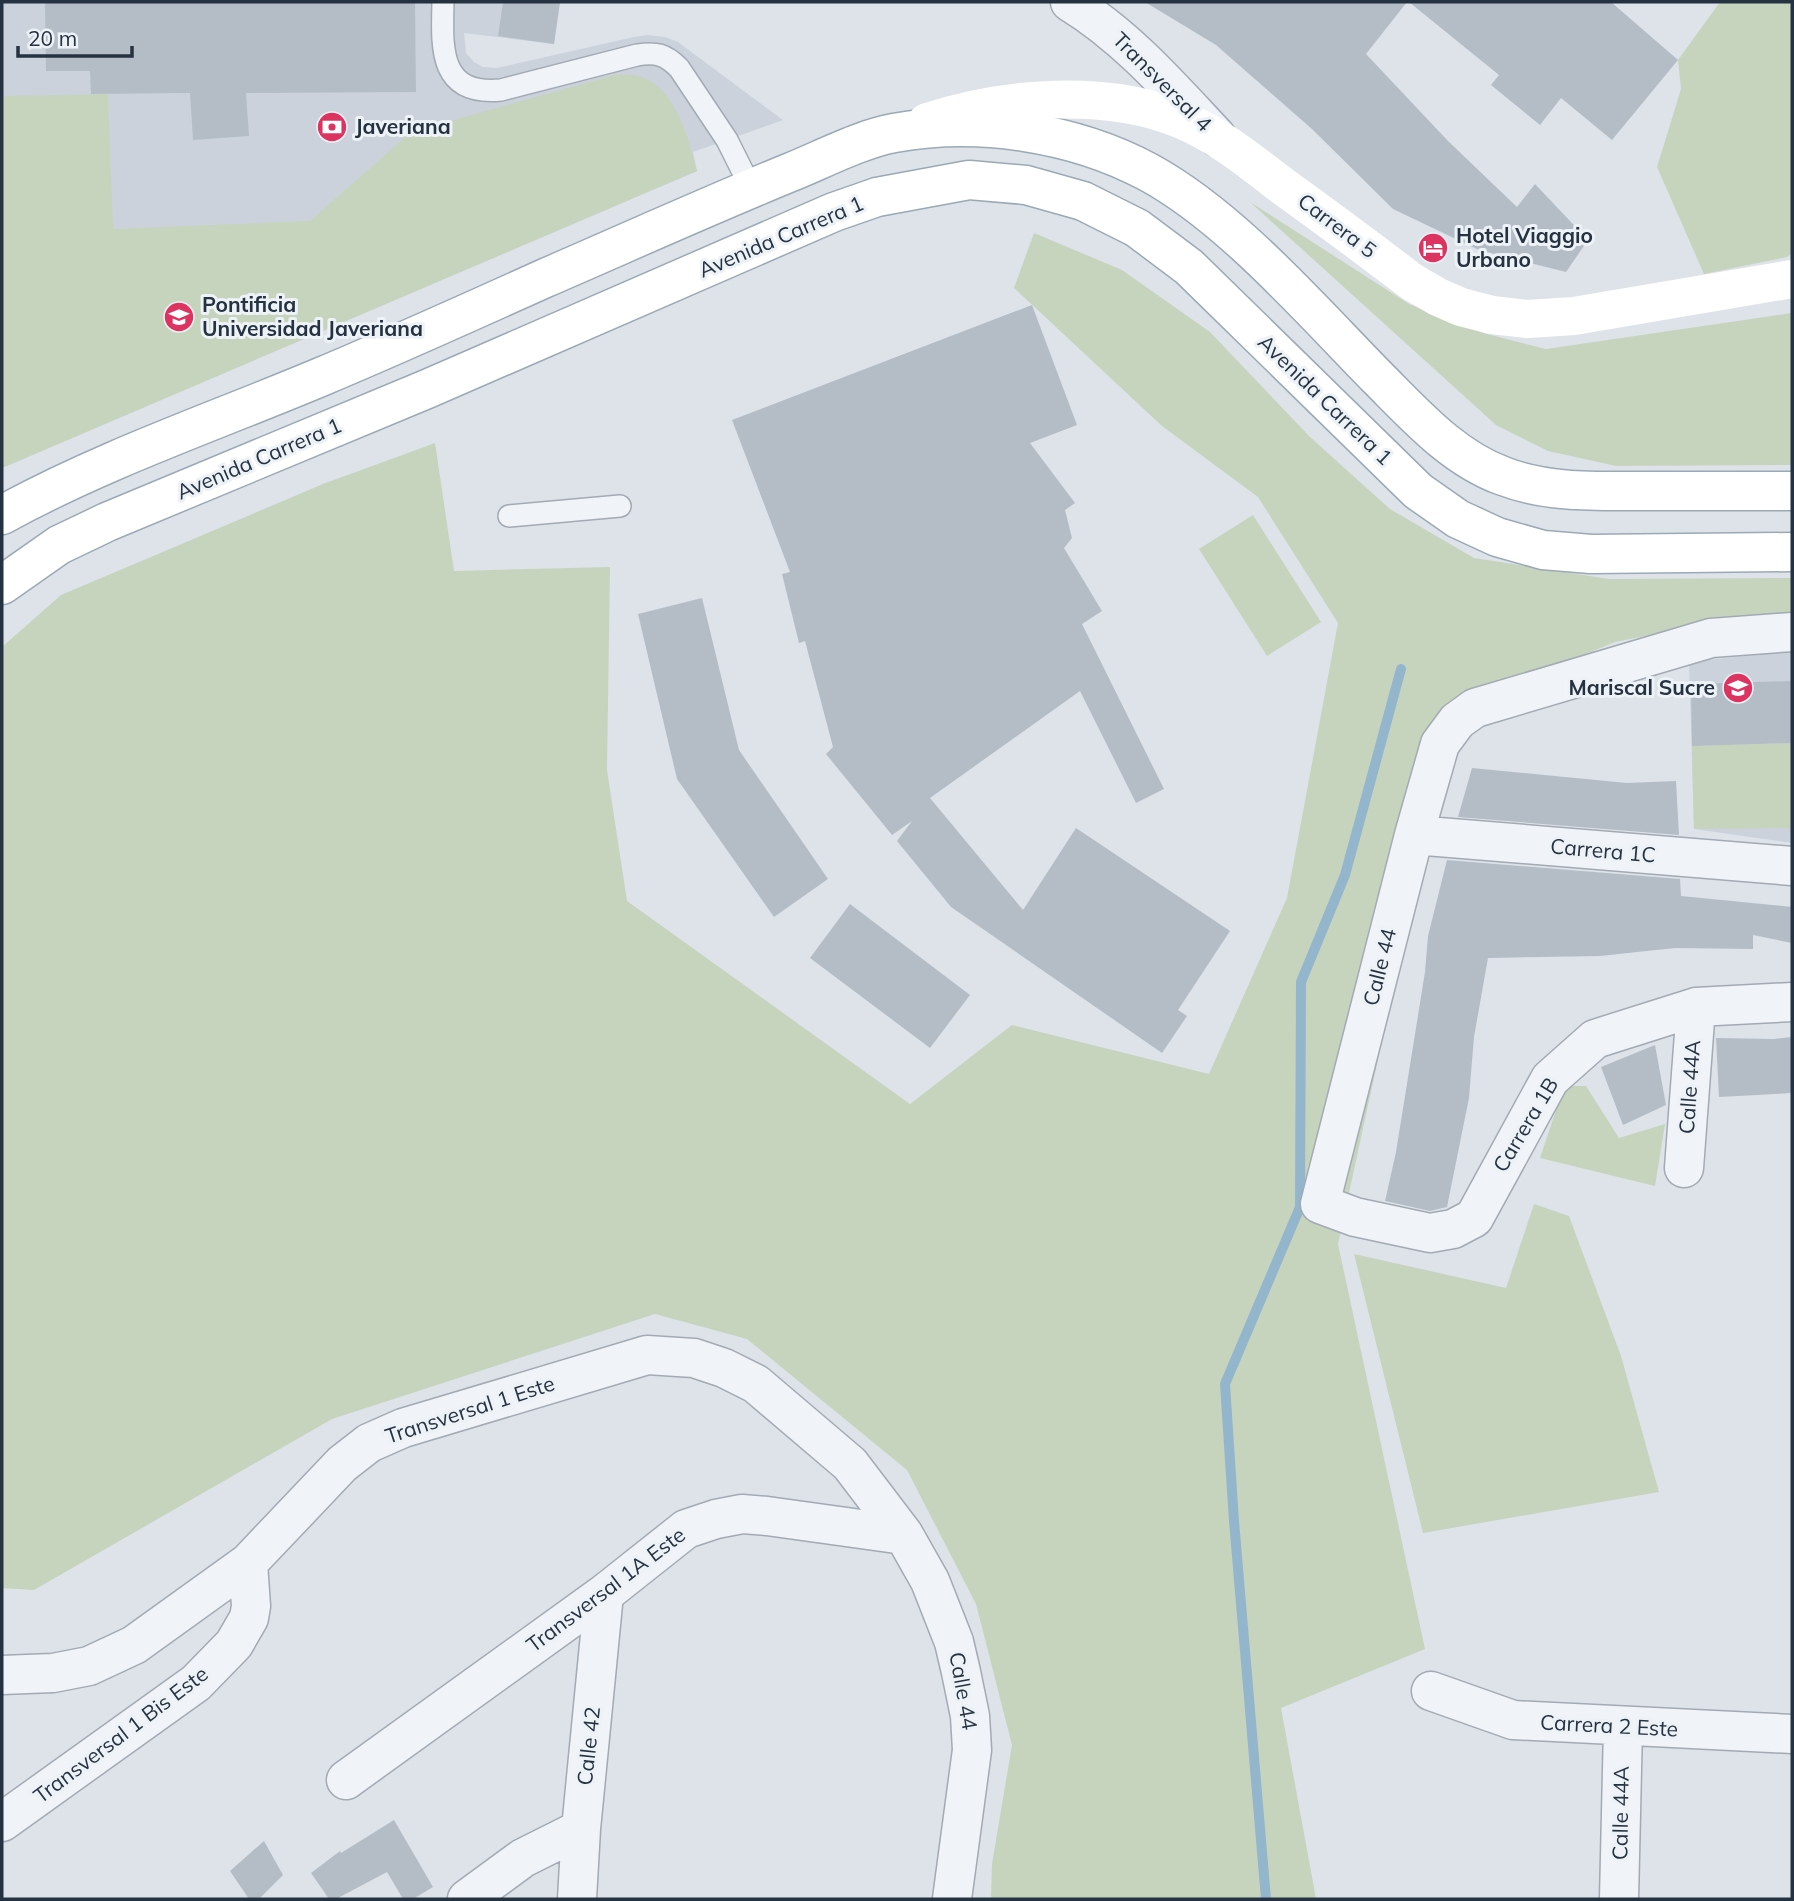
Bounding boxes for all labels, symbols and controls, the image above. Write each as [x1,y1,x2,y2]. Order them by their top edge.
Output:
scale bar [18,14,131,58]
text: 20 m [28,25,77,51]
street label: Transversal 4 [1108,26,1218,137]
bank icon: Javeriana [315,110,349,144]
place label: Javeriana [355,113,451,139]
street label: Carrera 5 [1293,187,1382,263]
street label: Avenida Carrera 1 [694,190,867,283]
place label: Hotel Viaggio Urbano [1456,222,1593,272]
hotel icon: Hotel Viaggio Urbano [1416,231,1450,265]
place label: Pontificia Universidad Javeriana [202,291,423,341]
school or university icon: Pontificia Universidad Javeriana [162,300,196,334]
street label: Avenida Carrera 1 [1253,329,1398,470]
street label: Avenida Carrera 1 [172,412,345,505]
school or university icon: Mariscal Sucre [1721,671,1755,705]
place label: Mariscal Sucre [1568,674,1715,700]
street label: Carrera 1C [1549,832,1657,868]
street label: Calle 44 [1357,925,1401,1008]
street label: Calle 44A [1673,1038,1705,1135]
street label: Carrera 1B [1487,1073,1563,1176]
street label: Transversal 1 Este [382,1369,558,1449]
street label: Transversal 1A Este [521,1521,690,1657]
street label: Calle 44 [944,1650,984,1732]
street label: Transversal 1 Bis Este [28,1660,213,1808]
street label: Calle 42 [571,1705,605,1786]
street label: Carrera 2 Este [1539,1708,1679,1742]
street label: Calle 44A [1606,1765,1634,1860]

